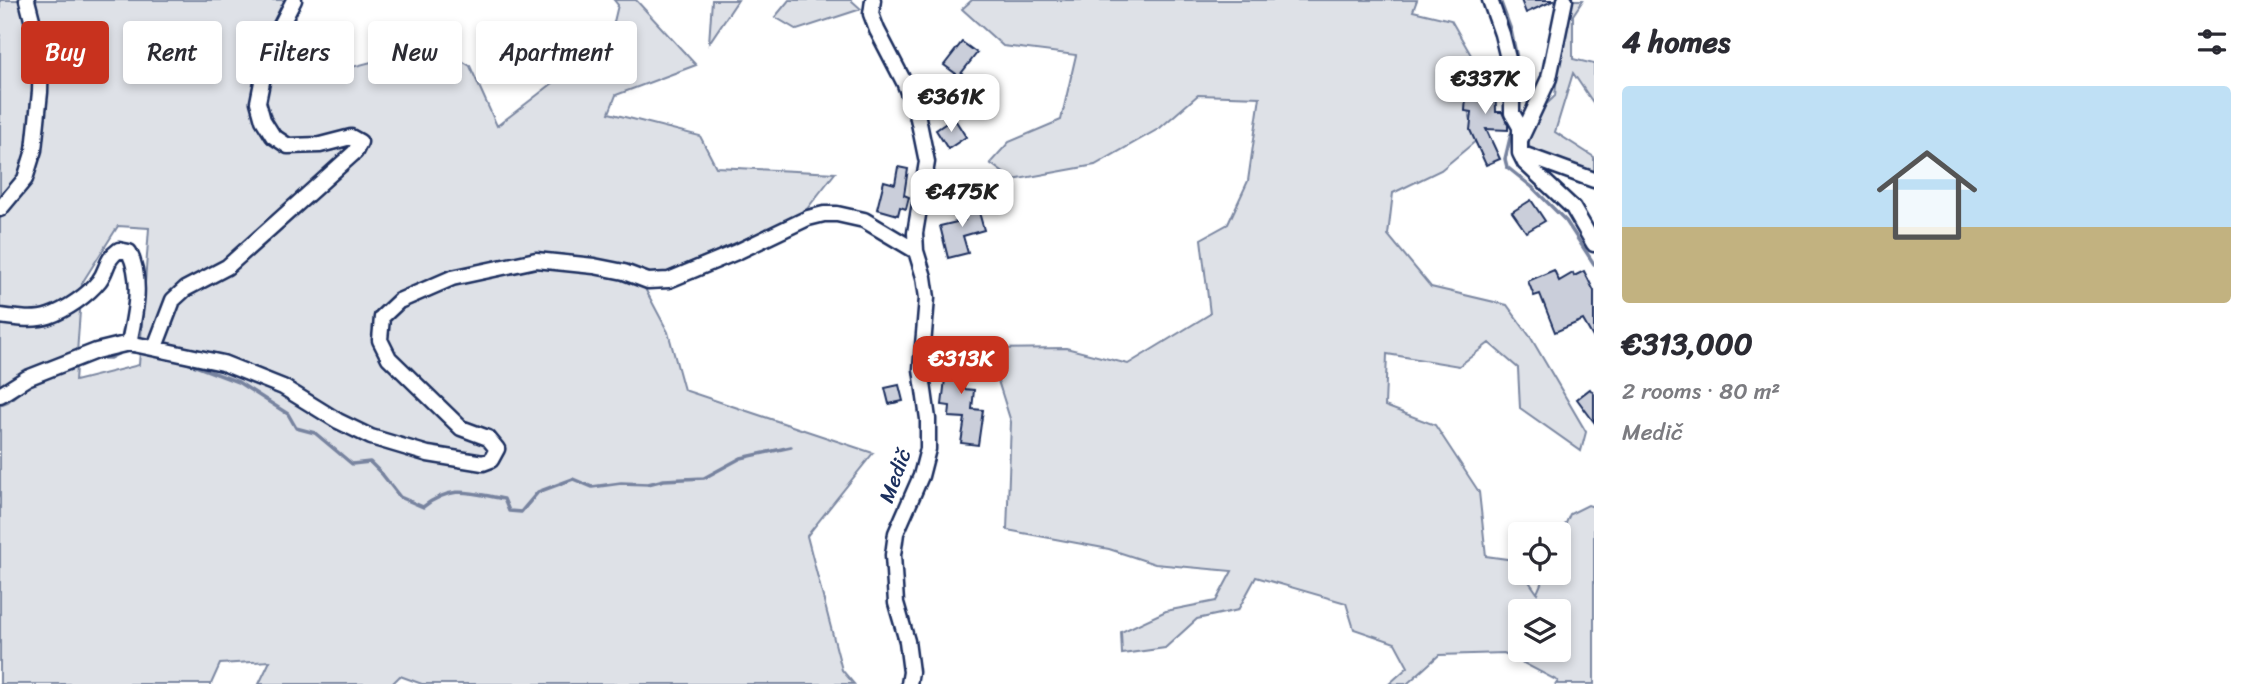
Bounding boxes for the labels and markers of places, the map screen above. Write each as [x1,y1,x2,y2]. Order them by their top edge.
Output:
pin: €337K [1436,57,1534,116]
pin: €361K [902,74,1000,134]
pin: €475K [913,170,1011,229]
pin: €313K [912,336,1010,396]

